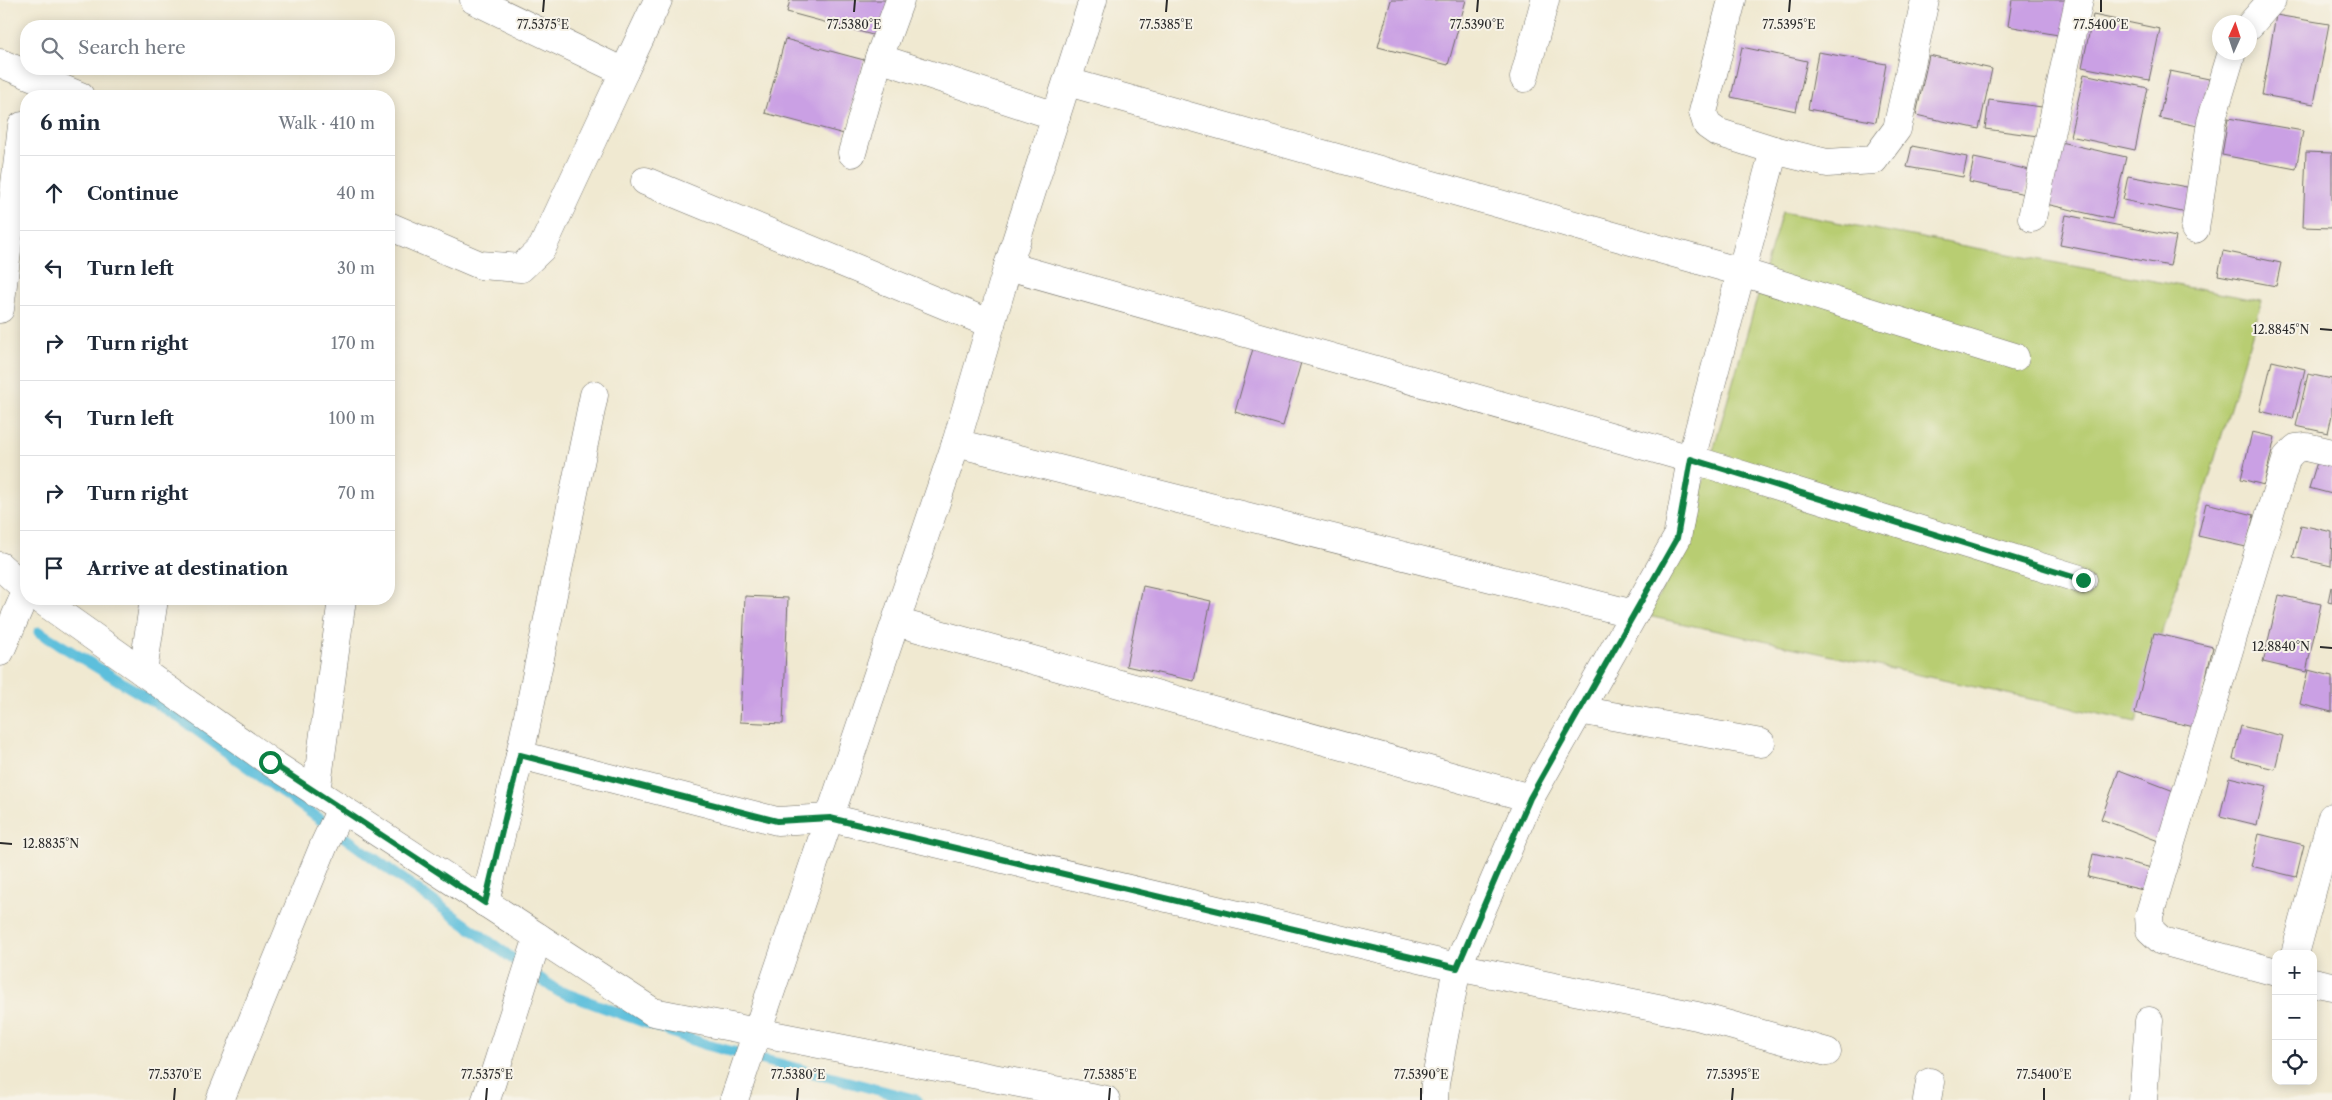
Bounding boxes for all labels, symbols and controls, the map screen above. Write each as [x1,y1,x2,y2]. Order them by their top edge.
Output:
north arrow [2212,15,2257,60]
text: 77.5375°E [517,17,569,32]
text: 77.5380°E [827,17,881,32]
text: 77.5385°E [1139,17,1193,32]
text: 77.5390°E [1450,17,1504,32]
text: 77.5395°E [1762,17,1816,32]
text: 77.5400°E [2073,17,2129,32]
search box [20,20,395,75]
icon: search [38,34,66,62]
text: Search here [78,36,186,59]
text: 6 min [40,110,101,135]
text: Walk · 410 m [278,113,375,133]
icon: ahead [40,179,68,207]
text: Continue [87,182,179,205]
text: 40 m [336,183,375,203]
icon: left [40,254,68,282]
text: Turn left [87,257,174,280]
text: 30 m [337,258,375,278]
text: 12.8845°N [2253,322,2309,337]
icon: right [40,329,68,357]
text: Turn right [87,332,188,355]
text: 170 m [331,333,375,353]
icon: left [40,404,68,432]
text: Turn left [87,407,174,430]
text: 100 m [329,408,375,428]
icon: right [40,479,68,507]
text: Turn right [87,482,188,505]
text: 70 m [338,483,375,503]
icon: arrive [40,554,68,582]
text: Arrive at destination [87,557,288,580]
route end [2072,569,2095,592]
text: 12.8840°N [2252,639,2310,654]
route start [259,751,282,774]
text: 12.8835°N [23,836,79,851]
map controls [2272,950,2317,1085]
button: + [2272,950,2317,995]
button: − [2272,995,2317,1040]
button: locate [2272,1040,2317,1085]
text: 77.5370°E [148,1067,202,1082]
text: 77.5375°E [461,1067,513,1082]
text: 77.5380°E [771,1067,825,1082]
text: 77.5385°E [1083,1067,1137,1082]
text: 77.5390°E [1394,1067,1448,1082]
text: 77.5395°E [1706,1067,1760,1082]
text: 77.5400°E [2016,1067,2072,1082]

